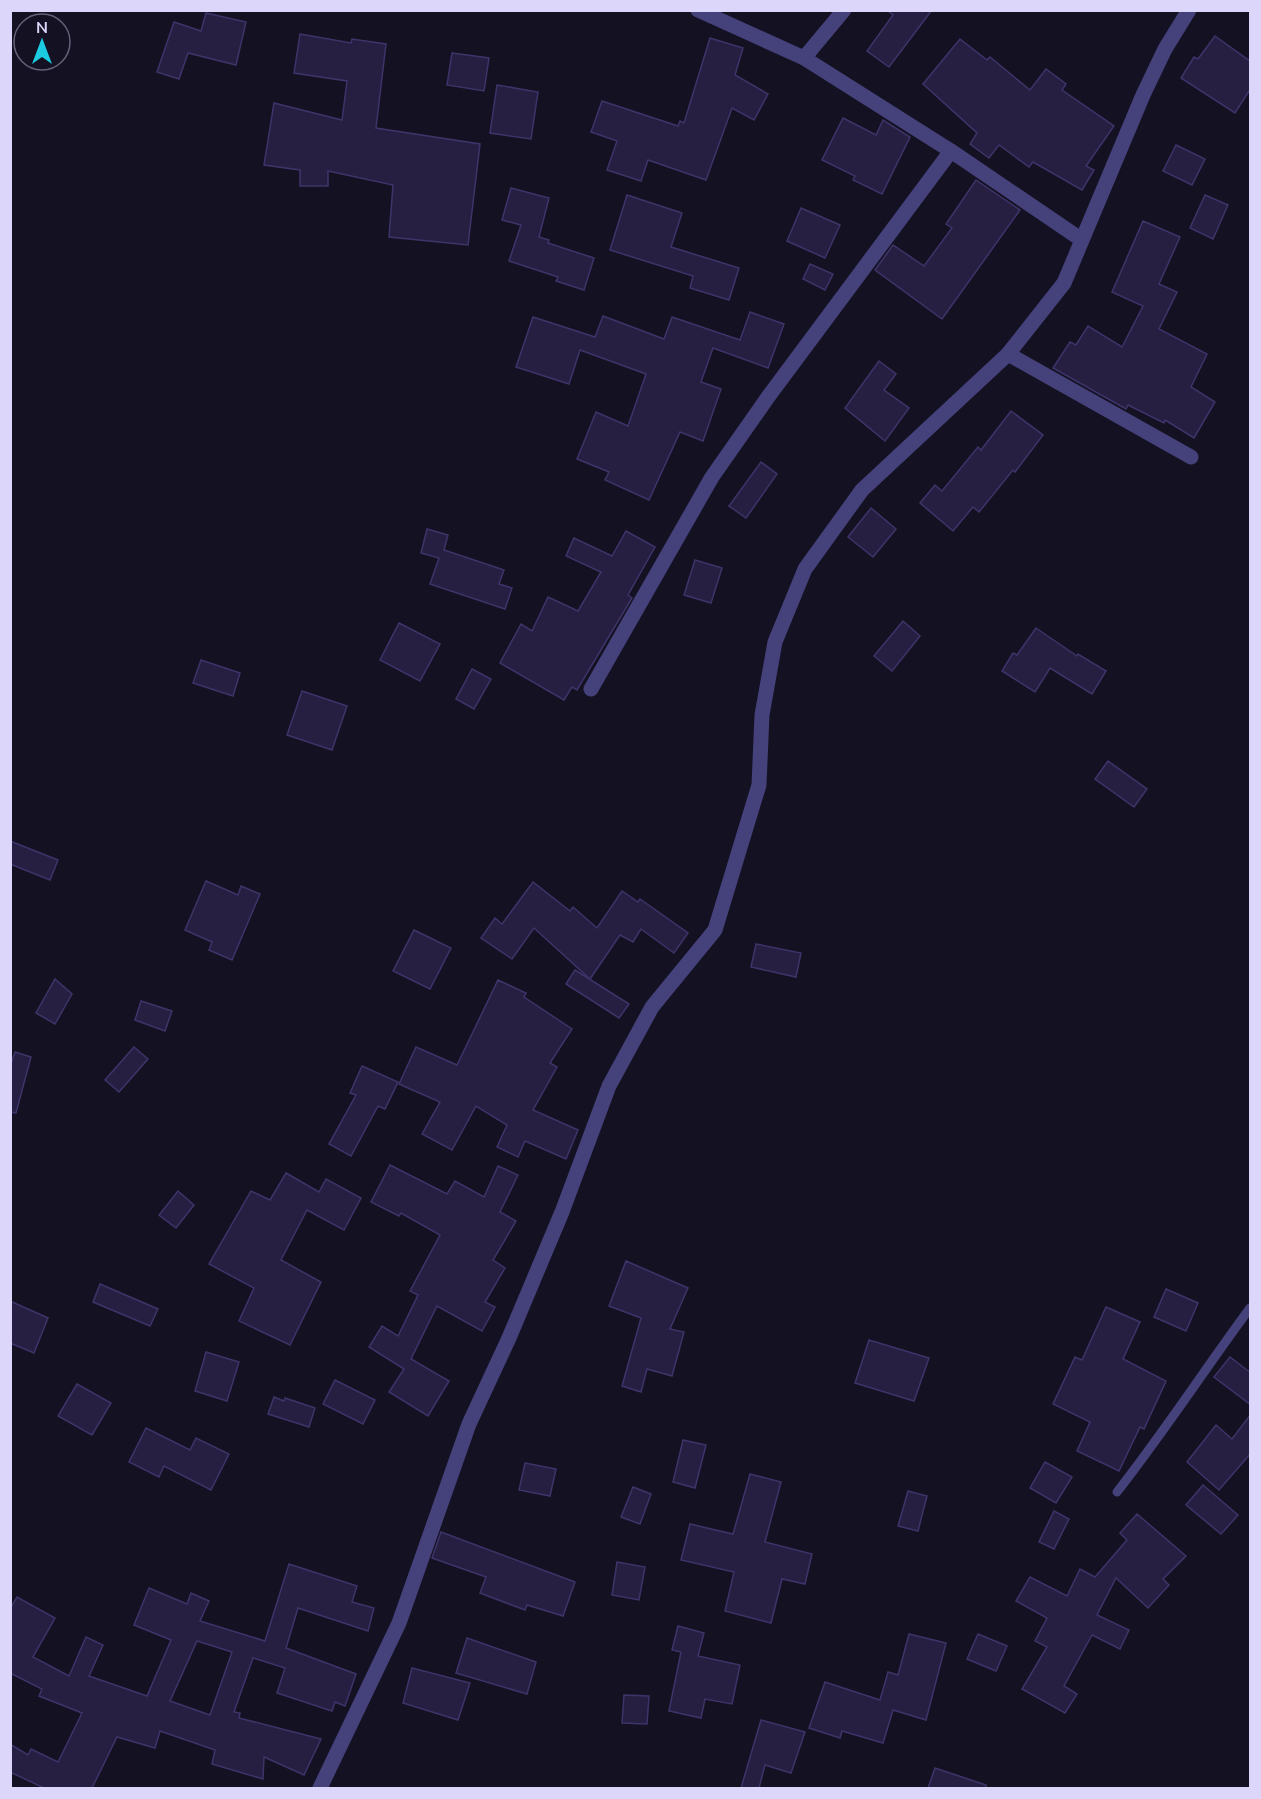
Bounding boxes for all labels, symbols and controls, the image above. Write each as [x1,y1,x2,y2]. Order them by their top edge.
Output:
north arrow [12,12,72,72]
text: N [36,17,48,39]

